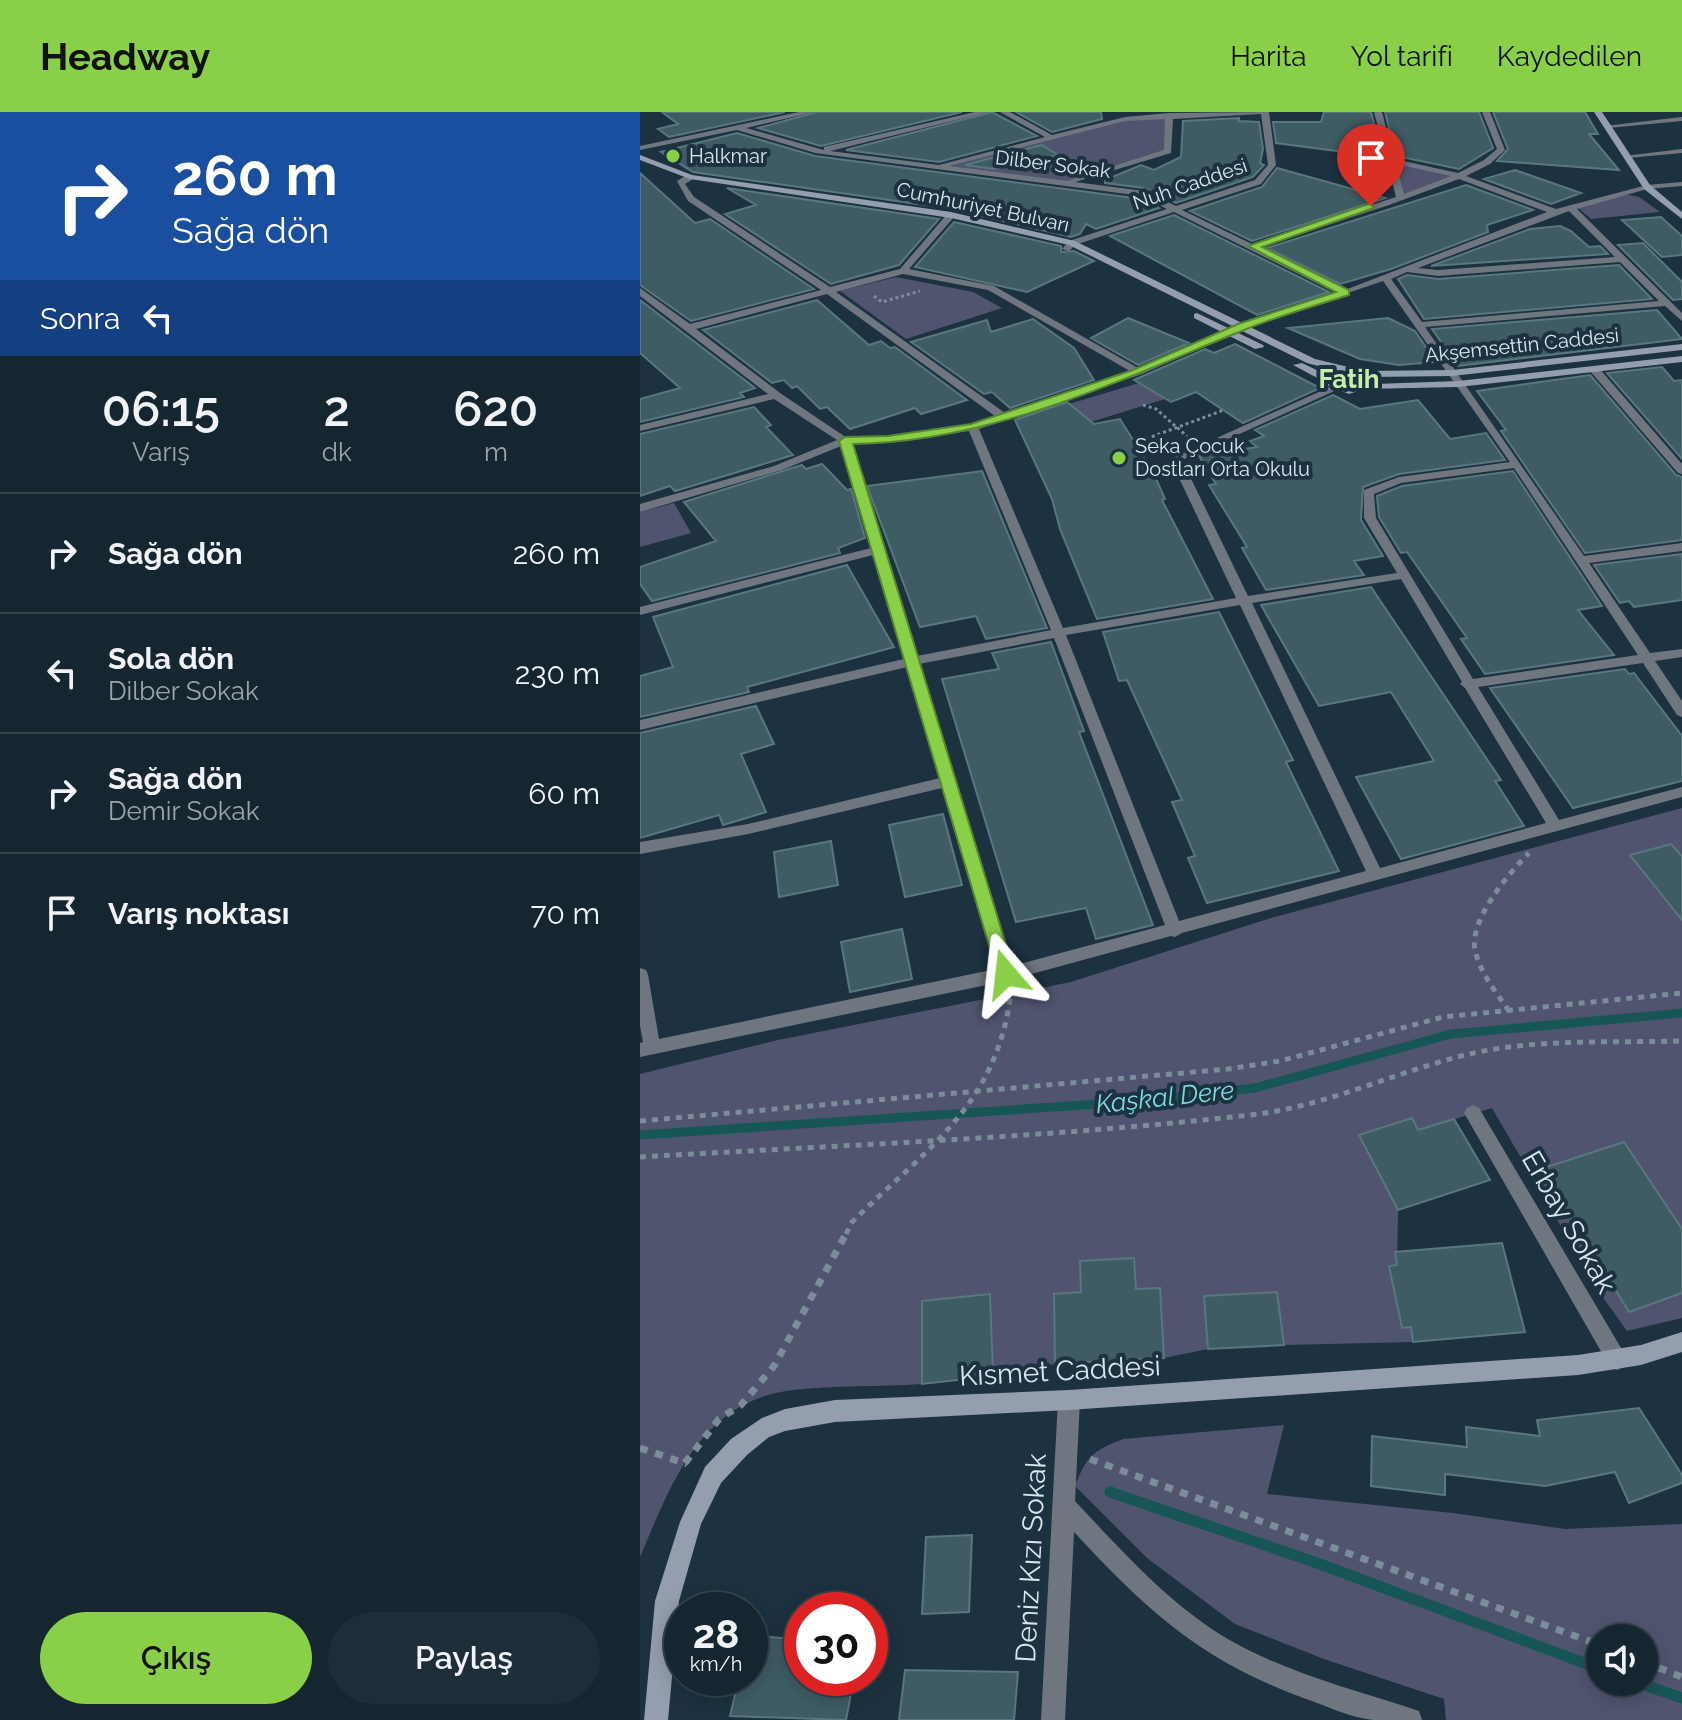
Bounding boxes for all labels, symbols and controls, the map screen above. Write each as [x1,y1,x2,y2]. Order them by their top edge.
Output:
text: Headway [40,34,210,79]
text: Harita [1230,40,1307,73]
text: Yol tarifi [1351,40,1453,73]
text: Kaydedilen [1497,40,1642,73]
pin [1337,124,1405,206]
icon: arrive [1349,136,1393,180]
text: 260 m [172,142,338,208]
icon: right [40,144,144,248]
place label: Halkmar [689,144,767,168]
street label: Dilber Sokak [994,145,1112,183]
marker: Halkmar [664,147,682,165]
street label: Nuh Caddesi [1130,153,1250,215]
street label: Cumhuriyet Bulvarı [895,177,1071,237]
text: Sağa dön [172,209,329,251]
icon: left [136,296,180,340]
text: Sonra [40,301,120,336]
street label: Akşemsettin Caddesi [1424,323,1620,367]
district label: Fatih [1319,364,1379,394]
text: 06:15 [102,381,220,437]
text: 2 [324,381,350,437]
text: 620 [453,381,538,437]
place label: Seka Çocuk Dostları Orta Okulu [1135,434,1310,481]
text: Varış [132,437,190,467]
text: dk [322,437,352,467]
text: m [484,437,508,467]
marker: Seka Çocuk Dostları Orta Okulu [1110,449,1128,467]
icon: right [40,531,84,575]
text: Sağa dön [108,536,243,571]
text: 260 m [513,536,600,571]
text: Sola dön [108,641,234,676]
icon: left [40,651,84,695]
text: 230 m [515,656,600,691]
text: Dilber Sokak [108,676,259,706]
text: Sağa dön [108,761,243,796]
icon: right [40,771,84,815]
text: 60 m [528,776,600,811]
text: Demir Sokak [108,796,260,826]
icon: arrive [40,891,84,935]
text: Varış noktası [108,896,289,931]
text: 70 m [530,896,600,931]
position arrow [964,932,1048,1016]
water label: Kaşkal Dere [1094,1075,1236,1119]
street label: Erbay Sokak [1515,1145,1623,1299]
street label: Kısmet Caddesi [958,1349,1162,1393]
street label: Deniz Kızı Sokak [1009,1452,1053,1663]
speed limit sign: 30 [784,1592,888,1696]
text: 28 [693,1610,739,1657]
button: Çıkış [40,1612,312,1704]
button: Paylaş [328,1612,600,1704]
map controls [1586,1624,1658,1696]
button: sound [1586,1624,1658,1696]
text: km/h [690,1652,742,1676]

